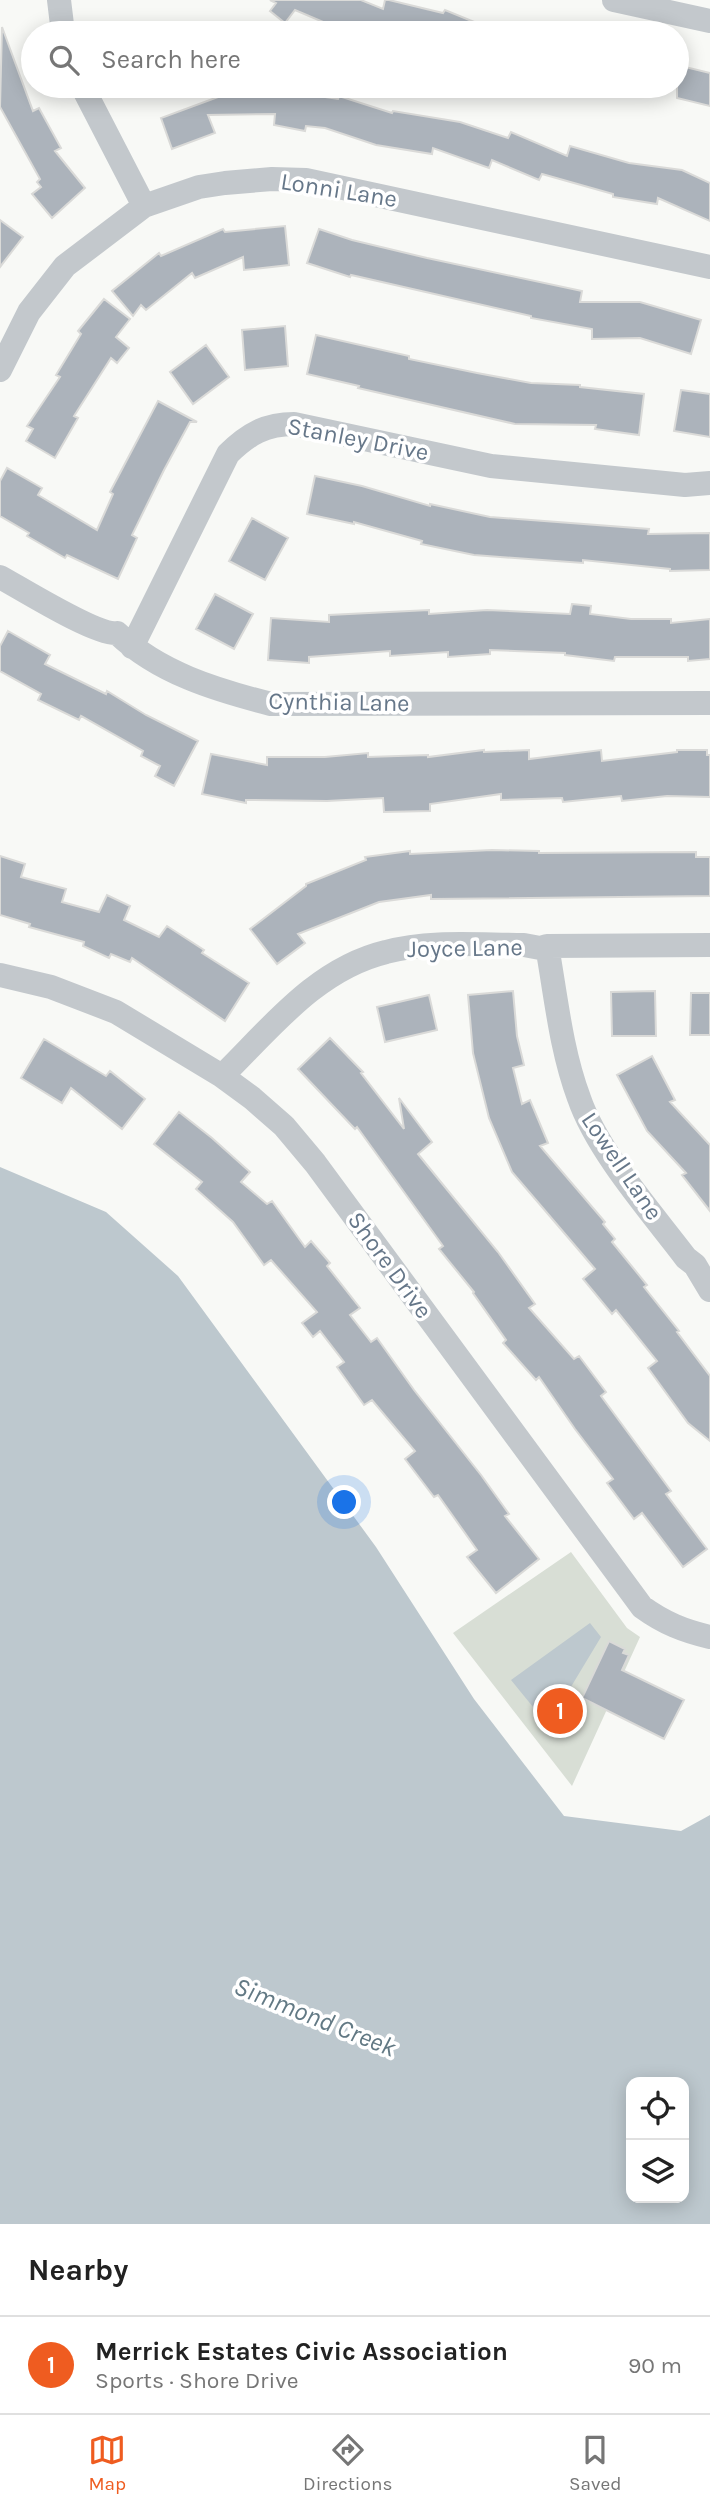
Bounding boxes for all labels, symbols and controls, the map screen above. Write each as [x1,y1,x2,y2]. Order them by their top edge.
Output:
search box [21,21,689,98]
icon: search [45,41,83,79]
text: Search here [101,44,241,75]
street label: Lonni Lane [279,167,399,213]
street label: Stanley Drive [285,412,431,466]
street label: Cynthia Lane [268,687,410,717]
street label: Joyce Lane [407,933,523,963]
street label: Lowell Lane [576,1107,668,1225]
street label: Shore Drive [342,1206,438,1324]
your location [327,1485,361,1519]
pin: 1 [537,1685,583,1737]
water label: Simmond Creek [230,1970,401,2064]
map controls [626,2077,689,2203]
button: locate [626,2077,689,2140]
button: layers [626,2140,689,2203]
text: Nearby [28,2252,128,2288]
text: Merrick Estates Civic Association [95,2336,508,2367]
text: 1 [47,2352,55,2379]
text: 90 m [628,2352,682,2379]
text: Sports · Shore Drive [95,2367,299,2394]
tab: Map [88,2431,126,2495]
tab: Directions [303,2431,392,2495]
tab: Saved [569,2431,622,2495]

